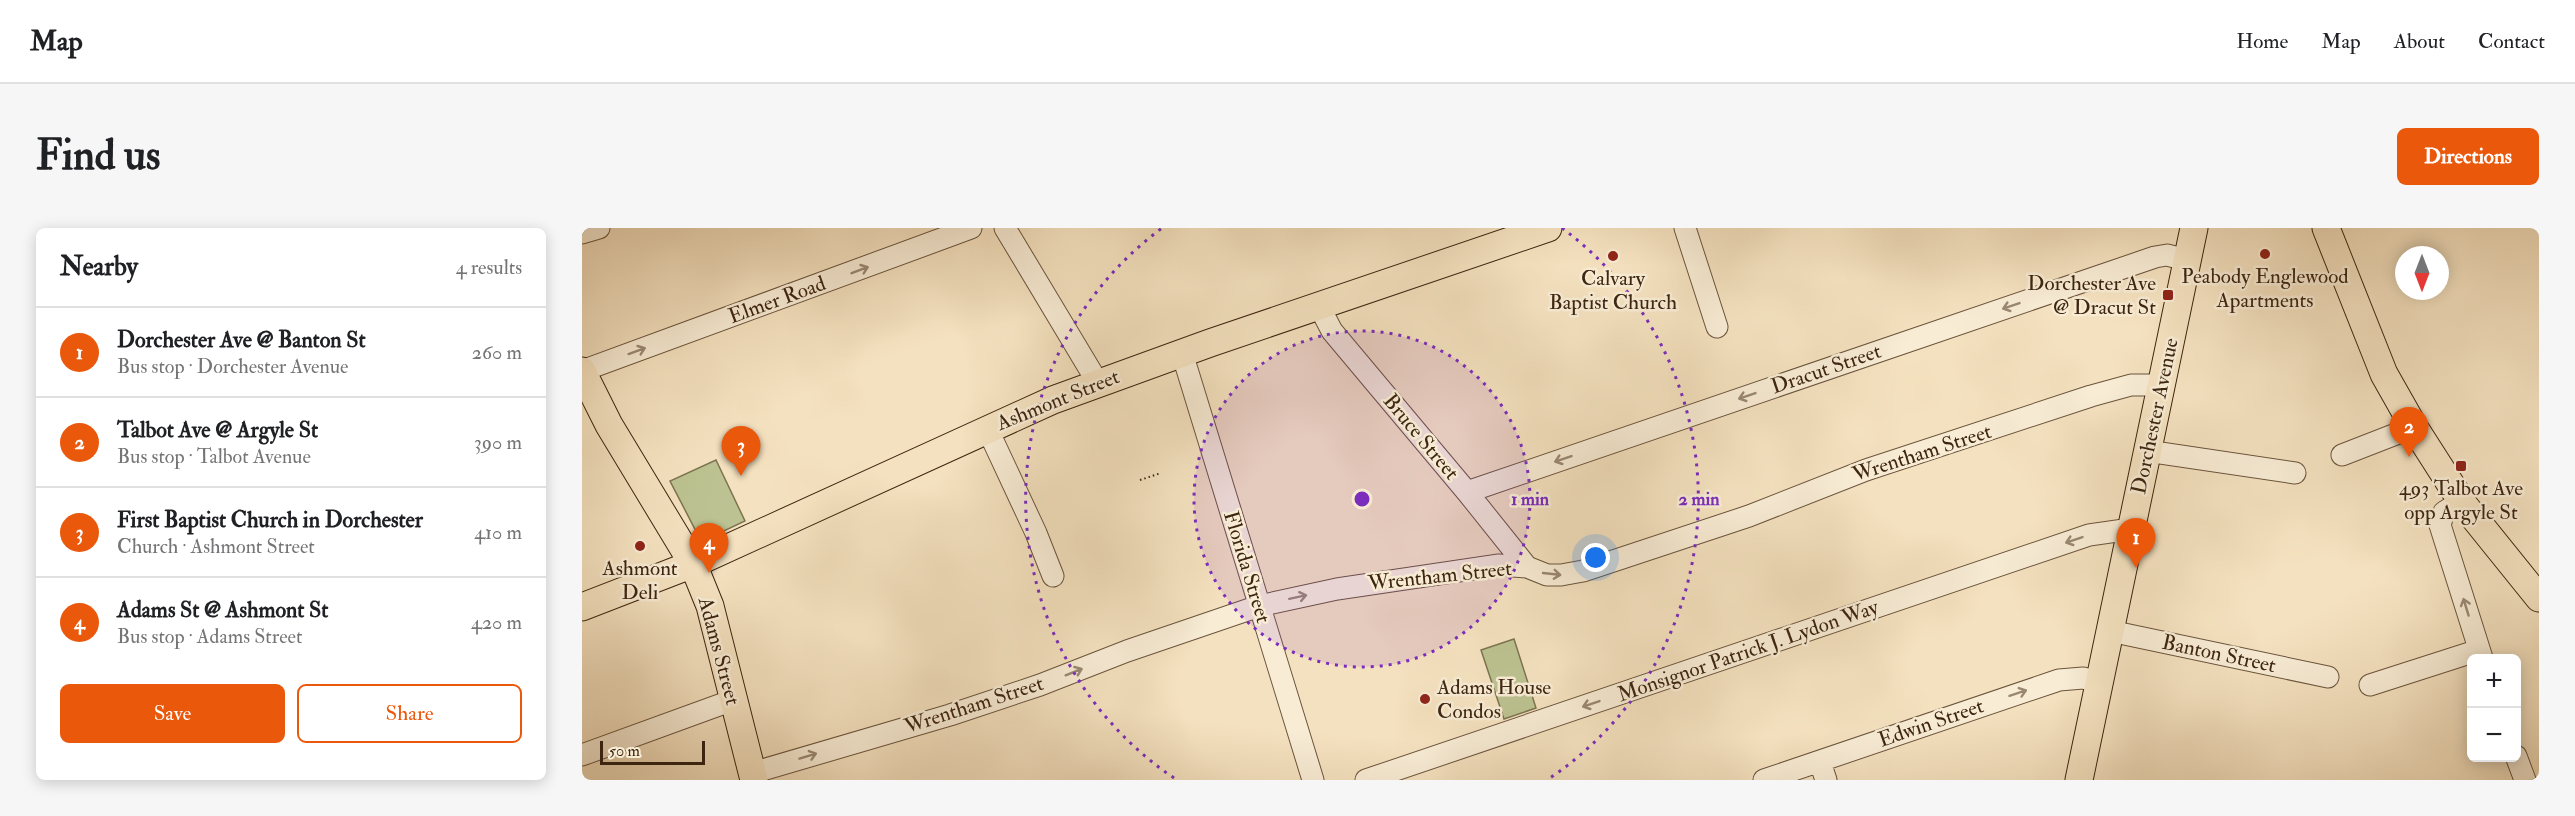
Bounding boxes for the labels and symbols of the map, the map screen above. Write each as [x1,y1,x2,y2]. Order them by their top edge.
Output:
north arrow [2395,246,2449,300]
marker: Peabody Englewood Apartments [2258,247,2272,261]
marker: Calvary Baptist Church [1606,249,1620,263]
one-way arrow [850,263,868,274]
place label: Peabody Englewood Apartments [2181,263,2349,314]
place label: Calvary Baptist Church [1549,265,1677,316]
street label: Elmer Road [725,270,830,330]
place label: Dorchester Ave @ Dracut St [2027,270,2156,321]
marker: Dorchester Ave @ Dracut St [2161,288,2175,302]
one-way arrow [2002,301,2021,312]
street label: Dorchester Avenue [2125,335,2185,497]
street label: Dracut Street [1767,338,1885,400]
one-way arrow [627,345,646,356]
street label: Ashmont Street [992,363,1124,437]
street label: Bruce Street [1377,388,1465,486]
one-way arrow [1738,391,1757,402]
pin: 2 [2390,408,2428,457]
street label: Wrentham Street [1848,418,1995,488]
pin: 3 [722,426,760,476]
one-way arrow [1554,454,1573,465]
marker: 493 Talbot Ave opp Argyle St [2454,459,2468,473]
place label: 493 Talbot Ave opp Argyle St [2399,475,2523,526]
text: 1 min [1511,488,1550,511]
text: 2 min [1679,488,1720,511]
centre of rings [1352,489,1372,509]
street label: Florida Street [1217,508,1277,627]
pin: 1 [2116,518,2156,568]
pin: 4 [690,524,728,573]
one-way arrow [2065,535,2084,546]
marker: Ashmont Deli [633,539,647,553]
your location [1581,543,1610,572]
place label: Ashmont Deli [601,555,678,606]
street label: Wrentham Street [1366,555,1514,597]
one-way arrow [1542,569,1562,580]
one-way arrow [1288,591,1307,602]
street label: Adams Street [691,593,746,708]
street label: Monsignor Patrick J. Lydon Way [1614,593,1883,708]
one-way arrow [2460,598,2471,617]
street label: Banton Street [2160,629,2279,679]
one-way arrow [1064,666,1082,677]
street label: Wrentham Street [900,670,1047,740]
place label: Adams House Condos [1436,674,1551,725]
one-way arrow [2008,687,2027,698]
marker: Adams House Condos [1418,692,1432,706]
street label: Edwin Street [1875,692,1987,754]
one-way arrow [1582,699,1601,710]
scale bar [600,738,705,766]
one-way arrow [798,750,817,761]

